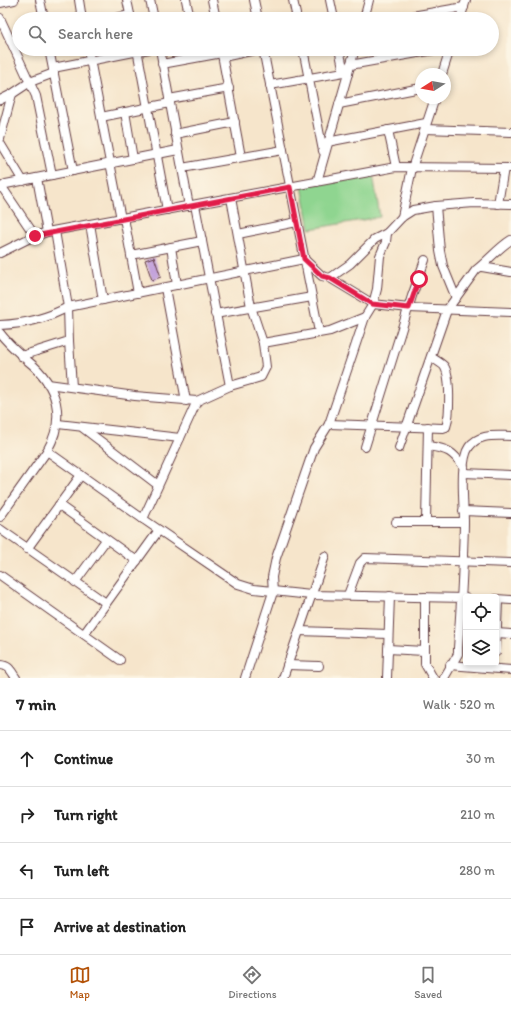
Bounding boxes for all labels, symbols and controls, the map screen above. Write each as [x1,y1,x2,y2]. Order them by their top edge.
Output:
search box [12,12,499,56]
icon: search [26,23,48,45]
text: Search here [58,25,133,43]
north arrow [415,68,451,104]
route end [26,227,44,245]
route start [410,270,428,288]
map controls [463,594,499,666]
button: locate [463,594,499,630]
button: layers [463,630,499,666]
text: 7 min [16,694,56,714]
text: Walk · 520 m [423,697,495,712]
icon: ahead [16,748,38,770]
text: Continue [54,750,113,768]
text: 30 m [466,751,495,766]
icon: right [16,804,38,826]
text: Turn right [54,806,118,824]
text: 210 m [460,807,495,822]
icon: left [16,860,38,882]
text: Turn left [54,862,109,880]
text: 280 m [459,863,495,878]
icon: arrive [16,916,38,938]
text: Arrive at destination [54,918,186,936]
tab: Map [69,964,91,1001]
tab: Directions [228,964,277,1001]
tab: Saved [414,964,442,1001]

